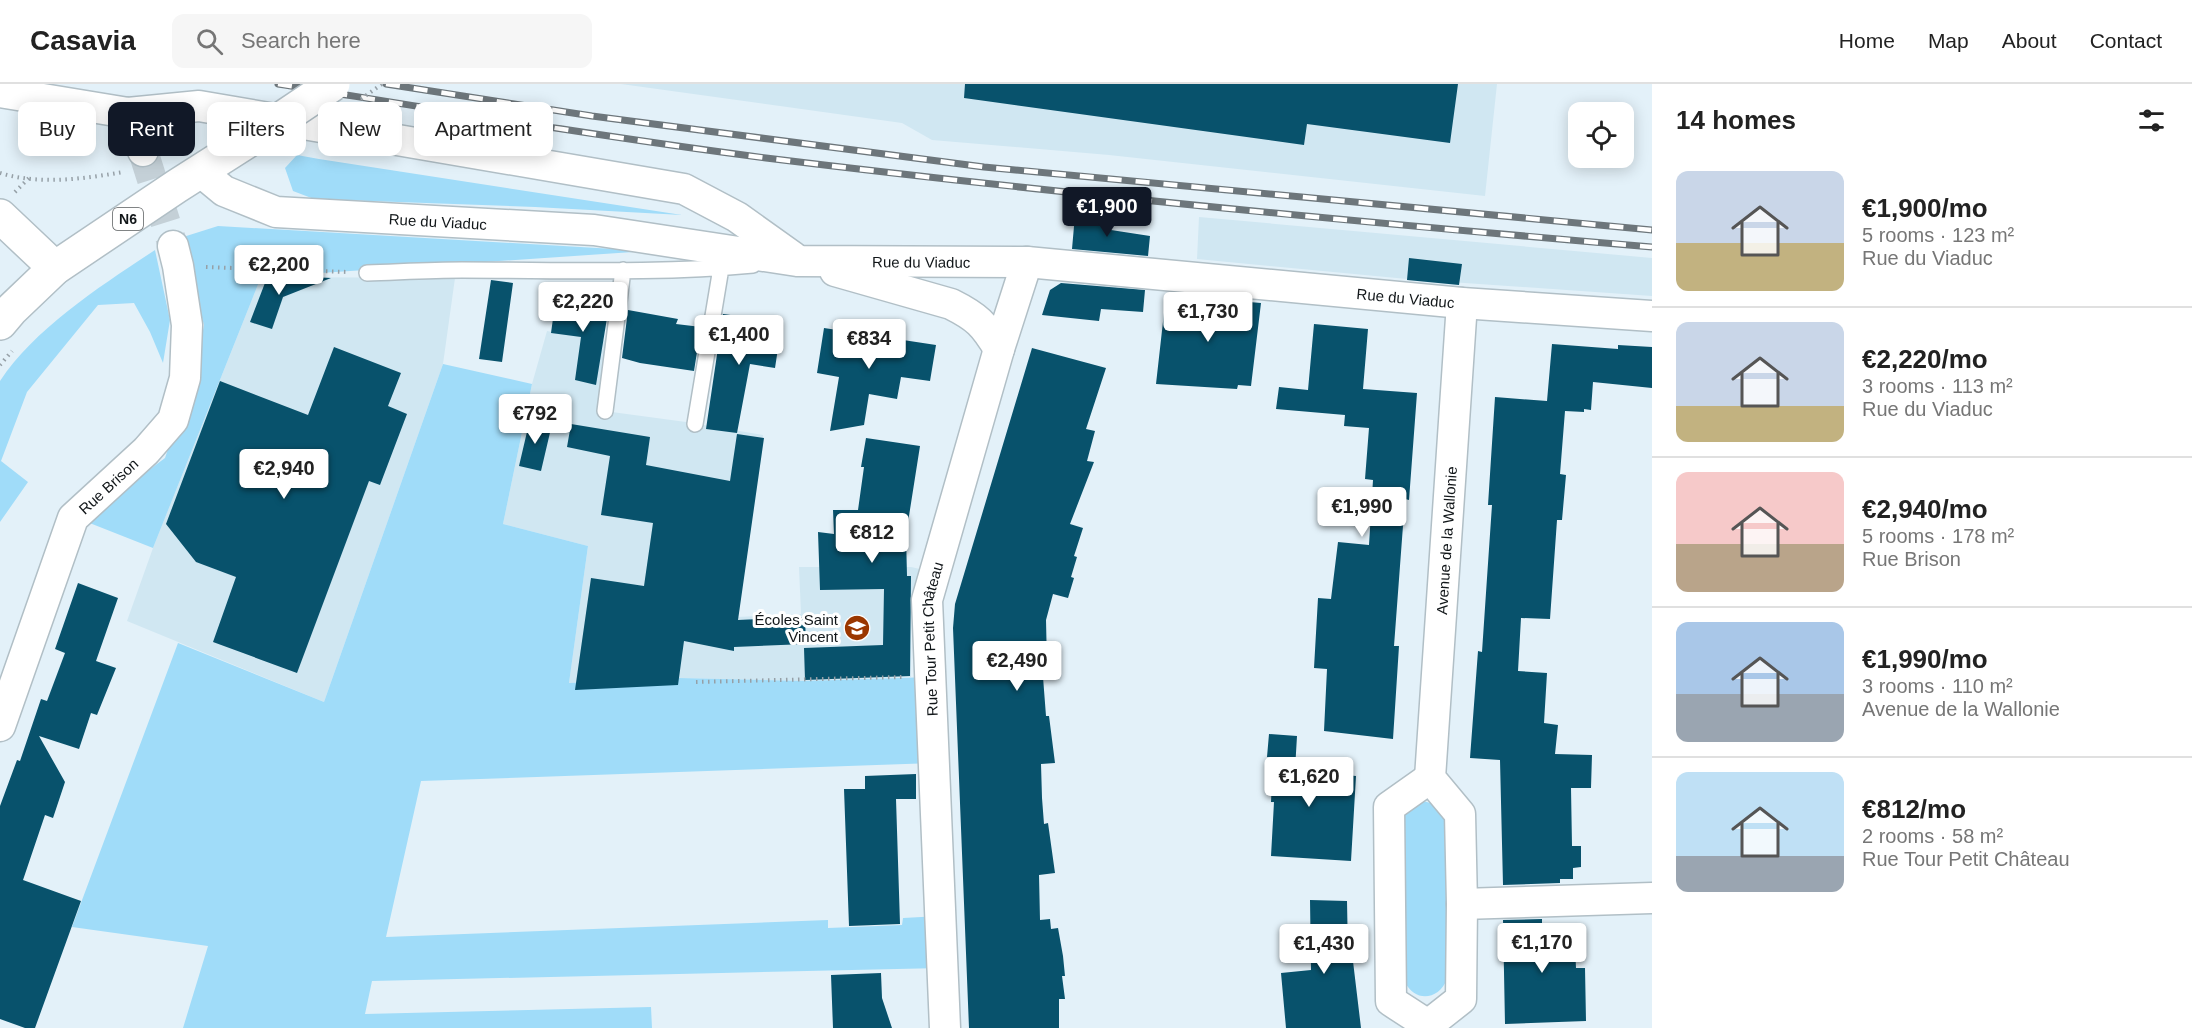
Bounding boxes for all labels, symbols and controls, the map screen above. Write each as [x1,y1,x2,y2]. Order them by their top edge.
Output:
search box [172,14,592,68]
text: Casavia [30,25,136,56]
icon: search [193,25,226,58]
text: Search here [241,28,361,53]
text: Home [1839,29,1895,52]
text: Map [1928,29,1969,52]
text: About [2002,29,2057,52]
text: Contact [2090,29,2162,52]
chip: Buy [18,102,96,156]
chip: Rent [108,102,195,156]
chip: Filters [207,102,306,156]
chip: New [318,102,402,156]
chip: Apartment [414,102,553,156]
map controls [1568,102,1634,168]
button: locate [1568,102,1634,168]
icon: filters [2135,104,2168,137]
text: 14 homes [1676,105,1796,135]
pin: €1,900 [1058,187,1156,238]
text: €1,900/mo [1862,193,1988,223]
text: €1,900 [1076,195,1138,217]
icon: home [1724,195,1796,267]
road number: N6 [113,208,143,230]
street label: Rue du Viaduc [388,210,488,232]
text: 5 rooms · 123 m² [1862,224,2014,246]
pin: €2,200 [230,245,328,296]
text: Rue du Viaduc [1862,247,1993,269]
text: €2,200 [248,253,310,275]
street label: Rue du Viaduc [872,253,971,270]
pin: €2,220 [534,282,632,333]
street label: Rue du Viaduc [1356,285,1456,311]
text: €2,220 [552,290,614,312]
pin: €1,730 [1159,292,1257,343]
text: €1,730 [1177,300,1239,322]
pin: €1,400 [690,315,788,366]
pin: €834 [833,319,905,370]
text: €1,400 [708,323,770,345]
text: €834 [847,327,891,349]
text: €2,220/mo [1862,344,1988,374]
icon: home [1724,346,1796,418]
text: 3 rooms · 113 m² [1862,375,2013,397]
pin: €792 [499,394,571,445]
text: Rue du Viaduc [1862,398,1993,420]
text: €792 [513,402,557,424]
pin: €2,940 [235,449,333,500]
street label: Rue Brison [75,454,141,517]
text: €2,940 [253,457,315,479]
street label: Avenue de la Wallonie [1433,466,1459,615]
pin: €1,990 [1313,487,1411,538]
text: €2,940/mo [1862,494,1988,524]
text: €1,990 [1331,495,1393,517]
icon: home [1724,496,1796,568]
pin: €812 [836,513,908,564]
text: €812 [850,521,894,543]
text: 5 rooms · 178 m² [1862,525,2014,547]
text: Rue Brison [1862,548,1961,570]
street label: Rue Tour Petit Château [918,560,946,717]
place label: Écoles Saint Vincent [755,611,839,645]
school or university icon: Écoles Saint Vincent [842,613,872,643]
pin: €2,490 [968,641,1066,692]
text: €1,990/mo [1862,644,1988,674]
icon: home [1724,646,1796,718]
text: €2,490 [986,649,1048,671]
text: 3 rooms · 110 m² [1862,675,2013,697]
text: Avenue de la Wallonie [1862,698,2060,720]
pin: €1,620 [1260,757,1358,808]
text: €1,620 [1278,765,1340,787]
text: €812/mo [1862,794,1966,824]
icon: home [1724,796,1796,868]
text: 2 rooms · 58 m² [1862,825,2003,847]
text: Rue Tour Petit Château [1862,848,2070,870]
pin: €1,170 [1493,923,1591,974]
pin: €1,430 [1275,924,1373,975]
text: €1,170 [1511,931,1573,953]
text: €1,430 [1293,932,1355,954]

